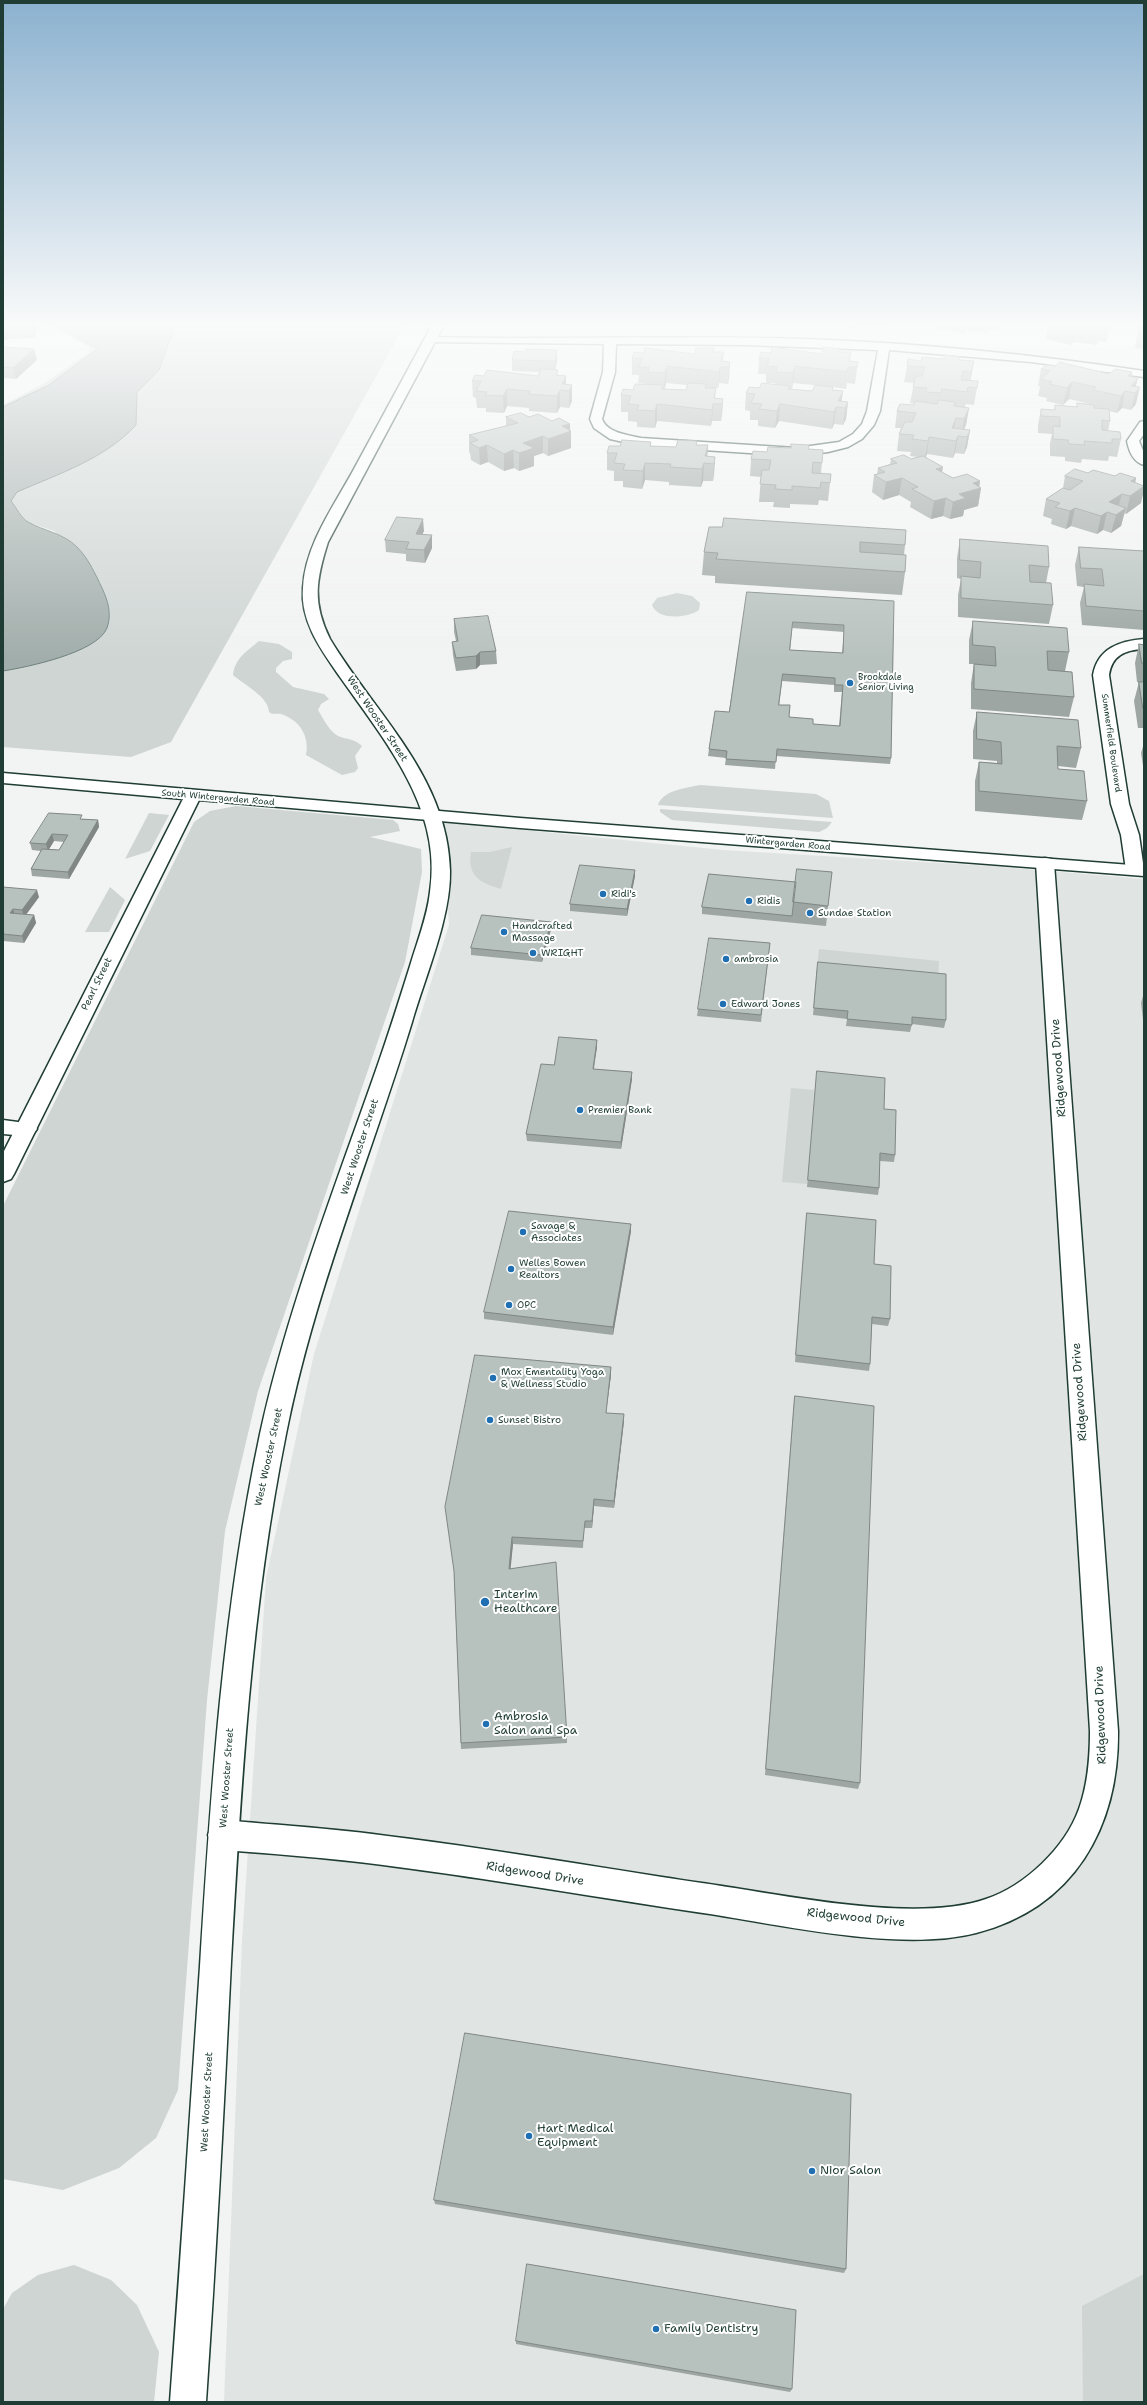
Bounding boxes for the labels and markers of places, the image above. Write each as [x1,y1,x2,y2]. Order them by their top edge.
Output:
place label: Brookdale Senior Living [858,673,914,694]
marker: Brookdale Senior Living [845,678,855,688]
place label: Ridi's [611,888,636,900]
marker: Ridi's [598,889,608,899]
place label: Ridis [757,895,780,907]
marker: Ridis [744,896,754,906]
place label: Sundae Station [818,907,891,919]
marker: Sundae Station [805,908,815,918]
place label: Handcrafted Massage [512,920,572,944]
marker: Handcrafted Massage [499,927,509,937]
place label: WRIGHT [541,947,584,959]
marker: WRIGHT [528,948,538,958]
place label: ambrosia [734,953,778,965]
marker: ambrosia [721,954,731,964]
place label: Edward Jones [731,998,800,1010]
marker: Edward Jones [718,999,728,1009]
place label: Premier Bank [588,1104,652,1116]
marker: Premier Bank [575,1105,585,1115]
place label: Savage & Associates [531,1220,582,1244]
marker: Savage & Associates [518,1227,528,1237]
place label: Welles Bowen Realtors [519,1257,586,1280]
marker: Welles Bowen Realtors [506,1264,516,1274]
place label: OPC [517,1299,536,1311]
marker: OPC [504,1300,514,1310]
place label: Mox Ementality Yoga & Wellness Studio [501,1366,604,1390]
marker: Mox Ementality Yoga & Wellness Studio [488,1373,498,1383]
place label: Sunset Bistro [498,1414,561,1426]
marker: Sunset Bistro [485,1415,495,1425]
place label: Interim Healthcare [494,1588,558,1616]
marker: Interim Healthcare [479,1596,491,1608]
place label: Ambrosia Salon and Spa [494,1710,577,1738]
marker: Ambrosia Salon and Spa [481,1719,491,1729]
place label: Hart Medical Equipment [537,2122,613,2150]
marker: Hart Medical Equipment [524,2131,534,2141]
place label: Nior Salon [820,2164,881,2178]
marker: Nior Salon [807,2166,817,2176]
place label: Family Dentistry [664,2322,758,2336]
marker: Family Dentistry [651,2324,661,2334]

